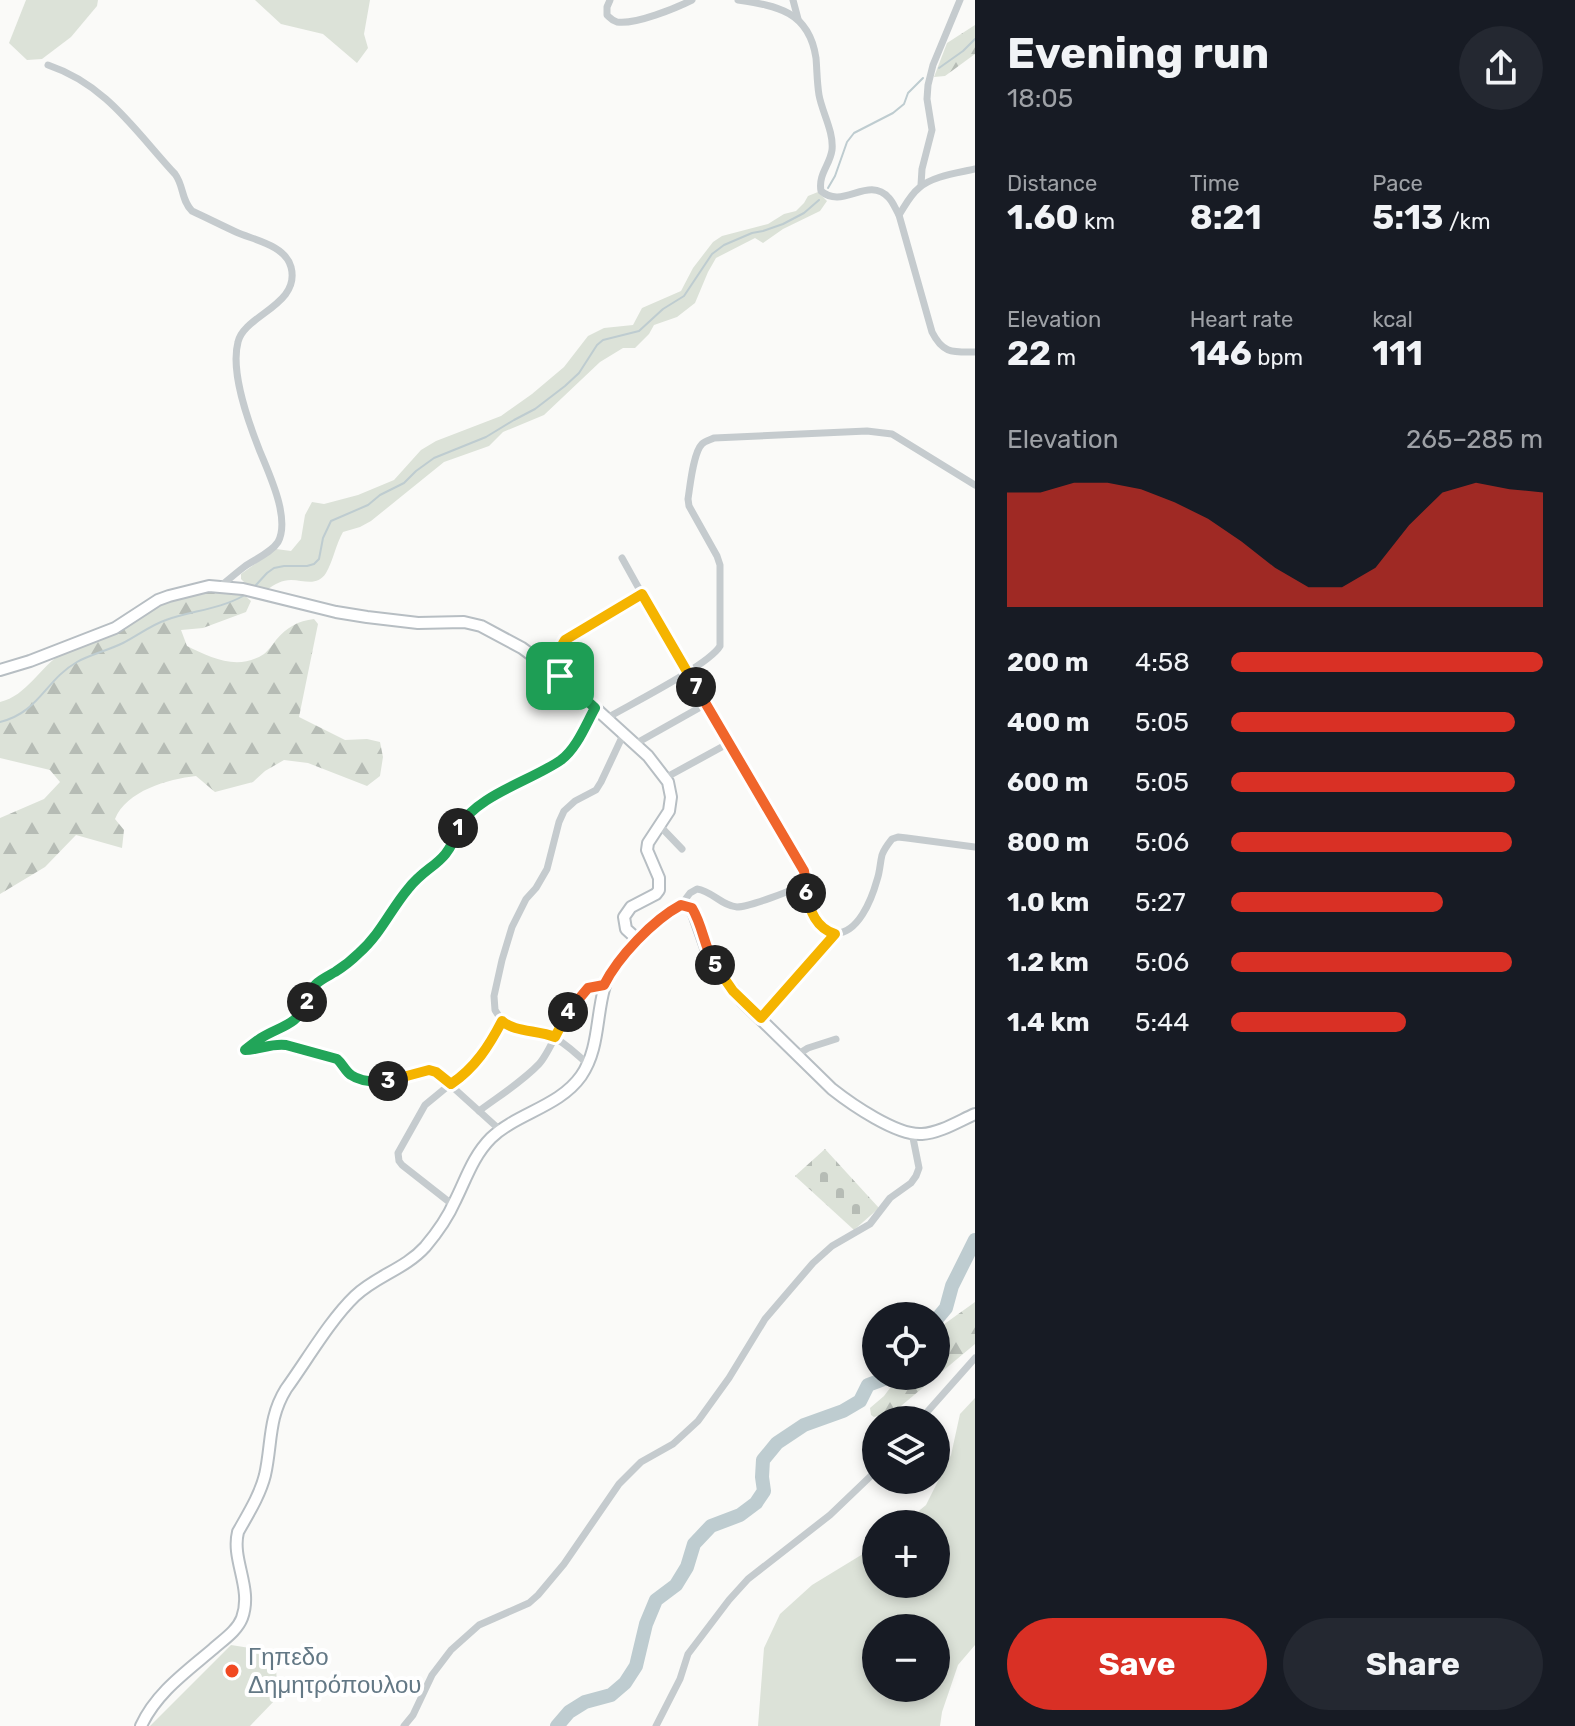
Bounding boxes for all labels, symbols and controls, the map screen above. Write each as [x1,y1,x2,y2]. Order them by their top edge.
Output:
button: share [1459,26,1543,110]
text: Evening run [1007,27,1269,79]
text: 18:05 [1007,83,1073,114]
text: Distance [1007,170,1097,197]
text: Time [1190,170,1240,197]
text: Pace [1372,170,1423,197]
text: 1.60 [1007,197,1079,238]
text: 8:21 [1190,197,1262,238]
text: 5:13 [1372,197,1444,238]
text: km [1079,208,1115,235]
text: /km [1444,208,1490,235]
text: Elevation [1007,306,1101,333]
text: Heart rate [1190,306,1293,333]
text: kcal [1372,306,1413,333]
text: 22 [1007,333,1051,374]
text: 146 [1190,333,1252,374]
text: 111 [1372,333,1423,374]
text: m [1051,344,1076,371]
text: bpm [1252,344,1303,371]
text: Elevation [1007,424,1118,455]
text: 265–285 m [1406,424,1543,455]
pin [526,642,594,710]
text: 200 m [1007,647,1089,678]
text: 4:58 [1135,647,1190,678]
icon: arrive [538,654,582,698]
pin: 7 [676,667,716,707]
text: 7 [690,673,702,700]
text: 400 m [1007,707,1089,738]
text: 5:05 [1135,707,1189,738]
text: 600 m [1007,767,1089,798]
text: 5:05 [1135,767,1189,798]
pin: 1 [438,808,478,848]
text: 1 [453,814,463,841]
text: 800 m [1007,827,1089,858]
text: 5:06 [1135,827,1189,858]
pin: 6 [786,873,826,913]
text: 6 [799,879,813,906]
text: 1.0 km [1007,887,1089,918]
text: 5:27 [1135,887,1186,918]
pin: 5 [695,945,735,985]
text: 1.2 km [1007,947,1089,978]
text: 5:06 [1135,947,1189,978]
text: 5 [708,951,722,978]
pin: 2 [287,982,327,1022]
text: 2 [300,988,314,1015]
pin: 4 [548,992,588,1032]
text: 4 [560,998,576,1025]
text: 1.4 km [1007,1007,1089,1038]
text: 5:44 [1135,1007,1189,1038]
pin: 3 [368,1061,408,1101]
text: 3 [381,1067,395,1094]
map controls [862,1302,950,1702]
button: locate [862,1302,950,1390]
button: layers [862,1406,950,1494]
button: + [862,1510,950,1598]
button: − [862,1614,950,1702]
button: Save [1007,1618,1267,1710]
button: Share [1283,1618,1543,1710]
place label: Γηπεδο Δημητρόπουλου [248,1643,422,1699]
marker: Γηπεδο Δημητρόπουλου [223,1662,241,1680]

